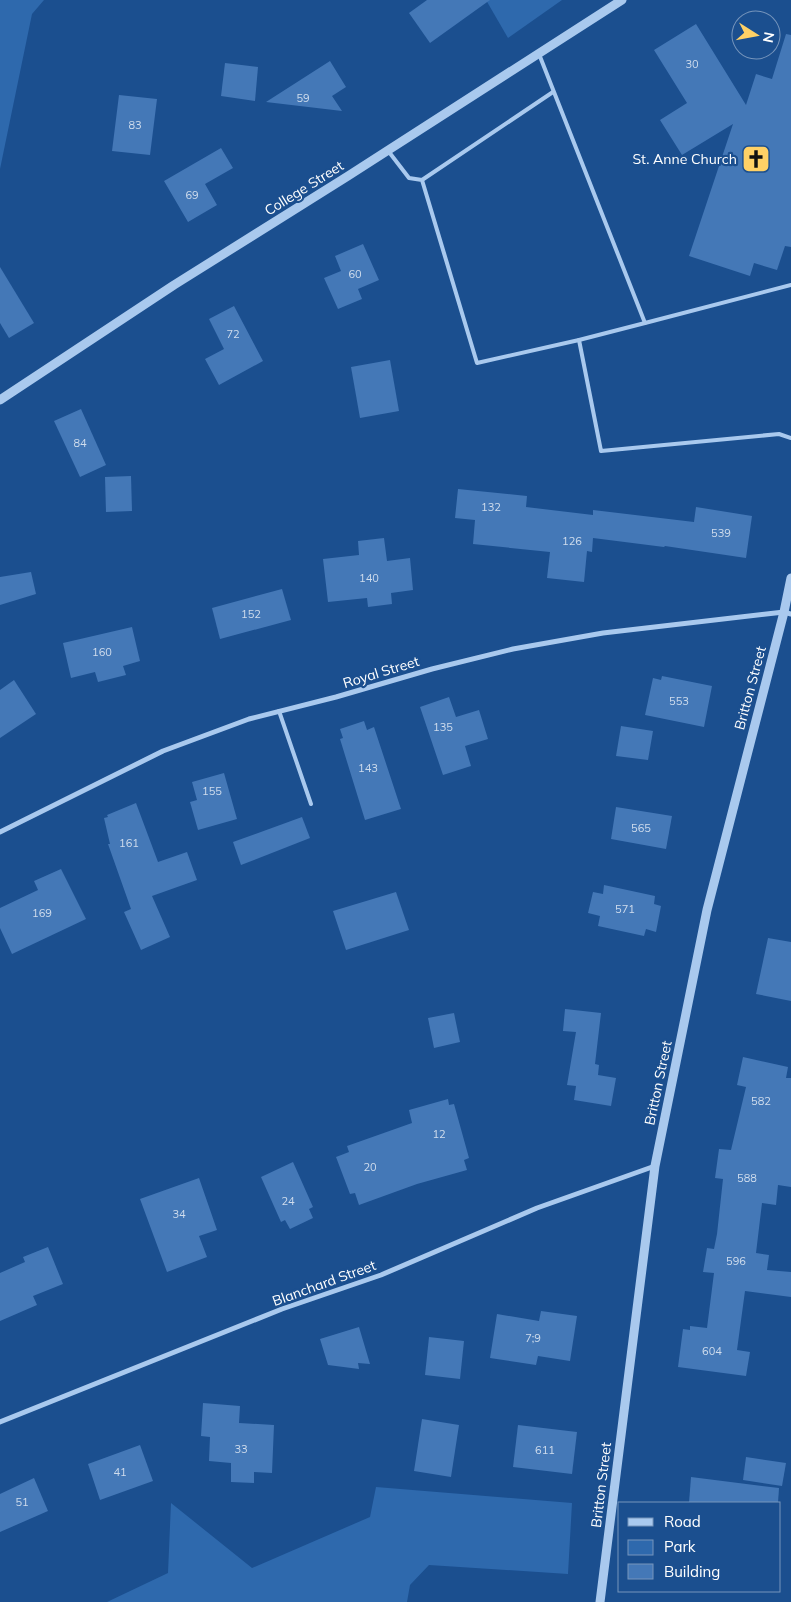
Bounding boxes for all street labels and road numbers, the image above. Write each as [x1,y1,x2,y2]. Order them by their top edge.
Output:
street label: College Street [261,157,347,219]
street label: Britton Street [730,644,770,732]
street label: Royal Street [341,652,421,692]
street label: Britton Street [640,1039,676,1127]
street label: Blanchard Street [270,1256,378,1310]
street label: Britton Street [587,1441,615,1529]

